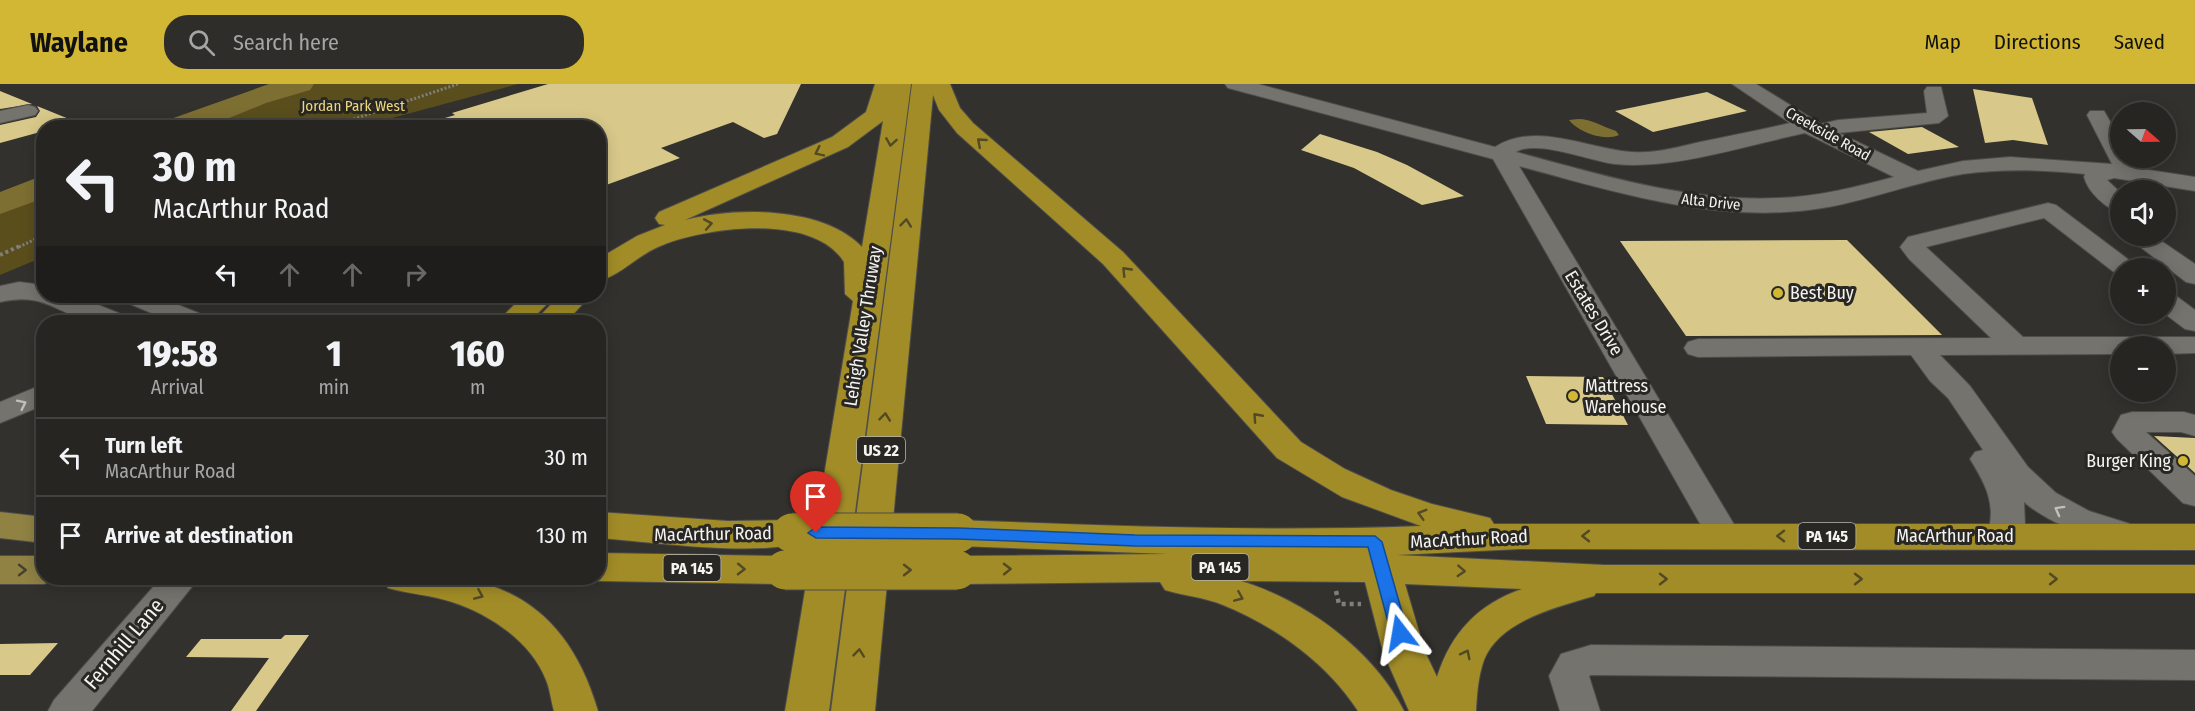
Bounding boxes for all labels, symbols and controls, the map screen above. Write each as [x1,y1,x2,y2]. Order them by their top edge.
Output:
search box [164,15,584,69]
text: Waylane [30,26,128,59]
icon: search [185,26,218,59]
text: Search here [233,29,339,56]
text: Map [1924,29,1961,55]
text: Directions [1994,29,2081,55]
text: Saved [2114,29,2165,55]
park label: Jordan Park West [301,97,405,115]
north arrow [2110,102,2176,168]
map controls [2110,102,2176,402]
street label: Creekside Road [1782,103,1874,165]
one-way arrow [886,137,898,146]
one-way arrow [977,138,988,149]
text: 30 m [153,142,237,192]
icon: left [54,144,132,222]
one-way arrow [815,145,826,157]
button: sound [2110,180,2176,246]
street label: Alta Drive [1681,190,1741,214]
text: MacArthur Road [153,193,330,225]
one-way arrow [703,218,713,231]
one-way arrow [899,219,912,228]
street label: Lehigh Valley Thruway [839,244,887,408]
icon: left [210,258,243,291]
icon: ahead [273,258,306,291]
icon: ahead [336,258,369,291]
icon: right [399,258,432,291]
button: + [2110,258,2176,324]
street label: Estates Drive [1560,267,1628,360]
one-way arrow [1123,268,1134,279]
place label: Best Buy [1790,282,1854,304]
marker: Best Buy [1771,286,1785,300]
text: 19:58 [137,332,218,376]
text: 1 [326,332,342,376]
text: 160 [450,332,505,376]
button: − [2110,336,2176,402]
text: Arrival [151,375,204,399]
text: min [318,375,349,399]
text: m [470,375,485,399]
place label: Mattress Warehouse [1585,375,1666,418]
marker: Mattress Warehouse [1566,389,1580,403]
one-way arrow [15,399,26,411]
one-way arrow [878,413,891,422]
one-way arrow [1253,413,1264,423]
text: Turn left [105,432,183,459]
road number: US 22 [857,437,905,463]
icon: left [54,441,87,474]
text: 30 m [545,444,588,471]
place label: Burger King [2086,450,2172,472]
marker: Burger King [2176,454,2190,468]
text: MacArthur Road [105,459,236,483]
pin [790,471,841,533]
icon: arrive [799,480,832,513]
one-way arrow [2055,505,2066,517]
one-way arrow [1417,508,1427,521]
icon: arrive [54,519,87,552]
text: Arrive at destination [105,522,293,549]
text: 130 m [536,522,588,549]
street label: MacArthur Road [654,522,772,546]
road number: PA 145 [1798,523,1856,549]
street label: MacArthur Road [1410,525,1528,553]
street label: MacArthur Road [1896,525,2014,547]
one-way arrow [1582,530,1591,542]
one-way arrow [1777,530,1786,542]
road number: PA 145 [1192,554,1248,580]
road number: PA 145 [664,555,720,581]
one-way arrow [736,563,745,575]
one-way arrow [1003,563,1012,575]
one-way arrow [17,564,26,576]
one-way arrow [902,564,911,576]
one-way arrow [1457,565,1466,578]
one-way arrow [1659,573,1668,585]
one-way arrow [1854,573,1863,585]
one-way arrow [2049,573,2058,585]
one-way arrow [473,588,484,600]
one-way arrow [1232,590,1243,602]
street label: Fernhill Lane [79,593,169,695]
position arrow [1368,601,1432,665]
one-way arrow [852,648,865,657]
one-way arrow [1459,650,1470,661]

